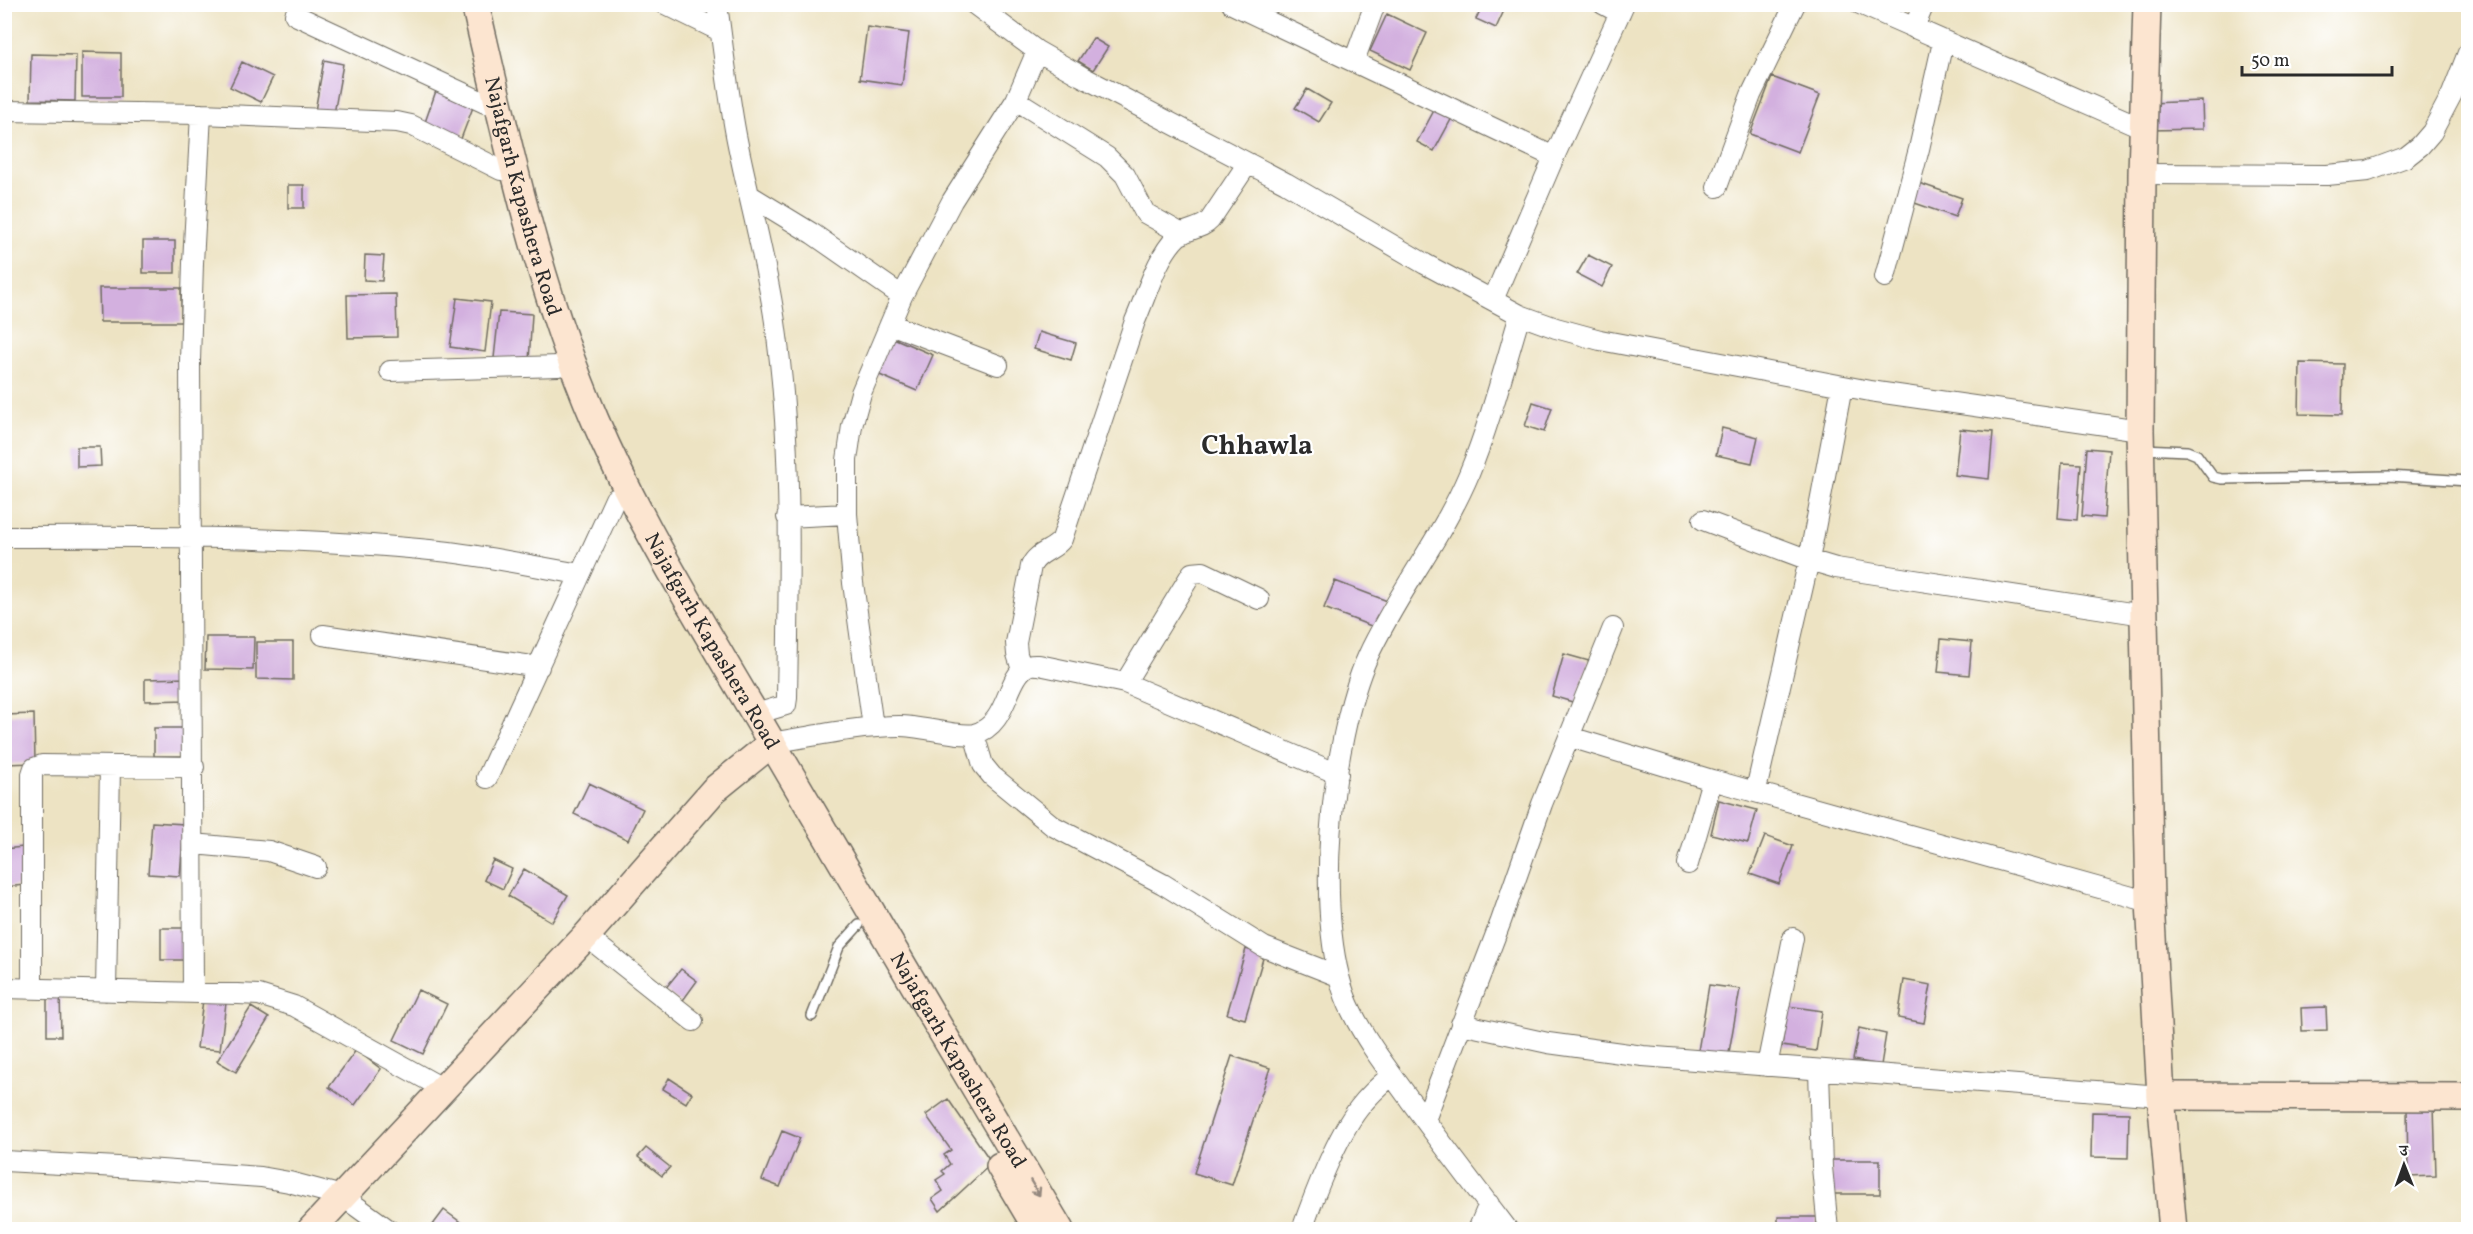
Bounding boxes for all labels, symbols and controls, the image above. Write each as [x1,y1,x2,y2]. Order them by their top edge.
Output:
scale bar [2242,39,2392,77]
text: 50 m [2251,49,2290,74]
street label: Najafgarh Kapashera Road [476,74,568,320]
district label: Chhawla [1201,428,1313,466]
street label: Najafgarh Kapashera Road [637,528,786,756]
street label: Najafgarh Kapashera Road [882,947,1033,1174]
north arrow [2374,1135,2434,1195]
text: उ [2399,1141,2410,1163]
one-way arrow [1030,1179,1042,1196]

